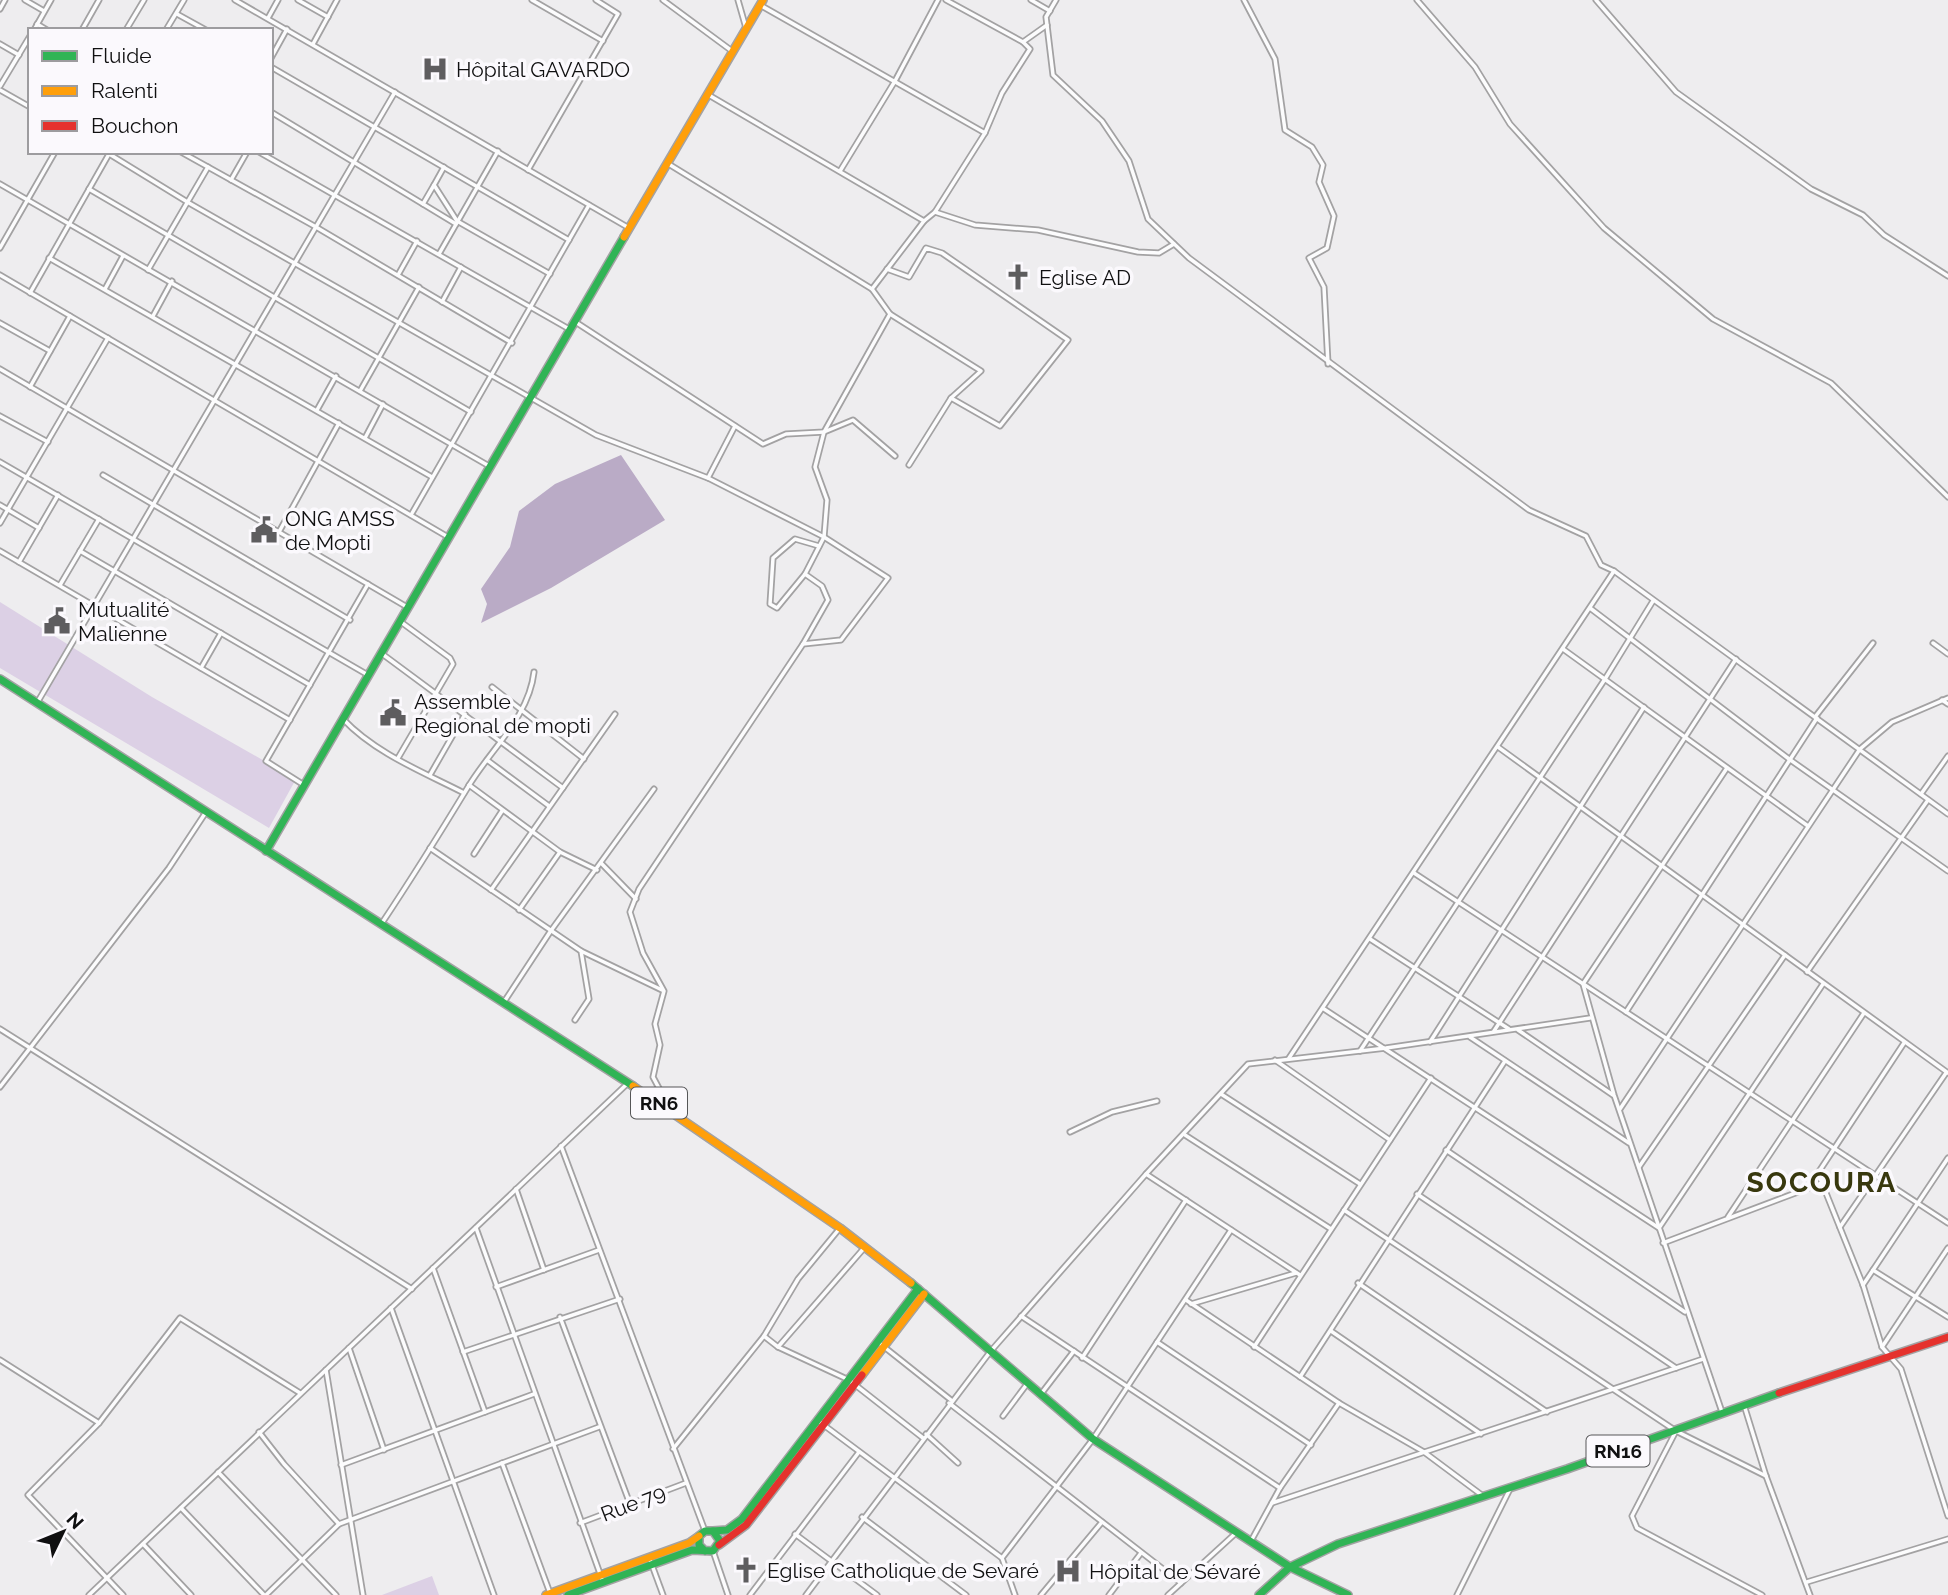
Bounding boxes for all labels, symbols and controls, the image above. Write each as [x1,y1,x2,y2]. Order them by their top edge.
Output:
legend [28,28,273,154]
text: Fluide [91,43,152,68]
hospital icon: Hôpital GAVARDO [420,54,450,84]
place label: Hôpital GAVARDO [456,57,630,82]
text: Ralenti [91,78,158,103]
text: Bouchon [91,113,178,138]
church icon: Eglise AD [1003,262,1033,292]
place label: Eglise AD [1039,265,1131,290]
place label: ONG AMSS de Mopti [285,506,395,555]
public building icon: ONG AMSS de Mopti [249,515,279,545]
place label: Mutualité Malienne [78,597,169,646]
public building icon: Mutualité Malienne [42,606,72,636]
place label: Assemble Regional de mopti [414,689,591,738]
public building icon: Assemble Regional de mopti [378,698,408,728]
road number: RN6 [631,1088,687,1119]
district label: SOCOURA [1747,1166,1897,1199]
road number: RN16 [1586,1436,1650,1466]
street label: Rue 79 [597,1479,669,1527]
north arrow [28,1497,98,1567]
text: N [62,1508,88,1533]
church icon: Eglise Catholique de Sevaré [731,1555,761,1585]
hospital icon: Hôpital de Sévaré [1053,1556,1083,1586]
place label: Eglise Catholique de Sevaré [767,1558,1039,1583]
place label: Hôpital de Sévaré [1089,1559,1261,1584]

